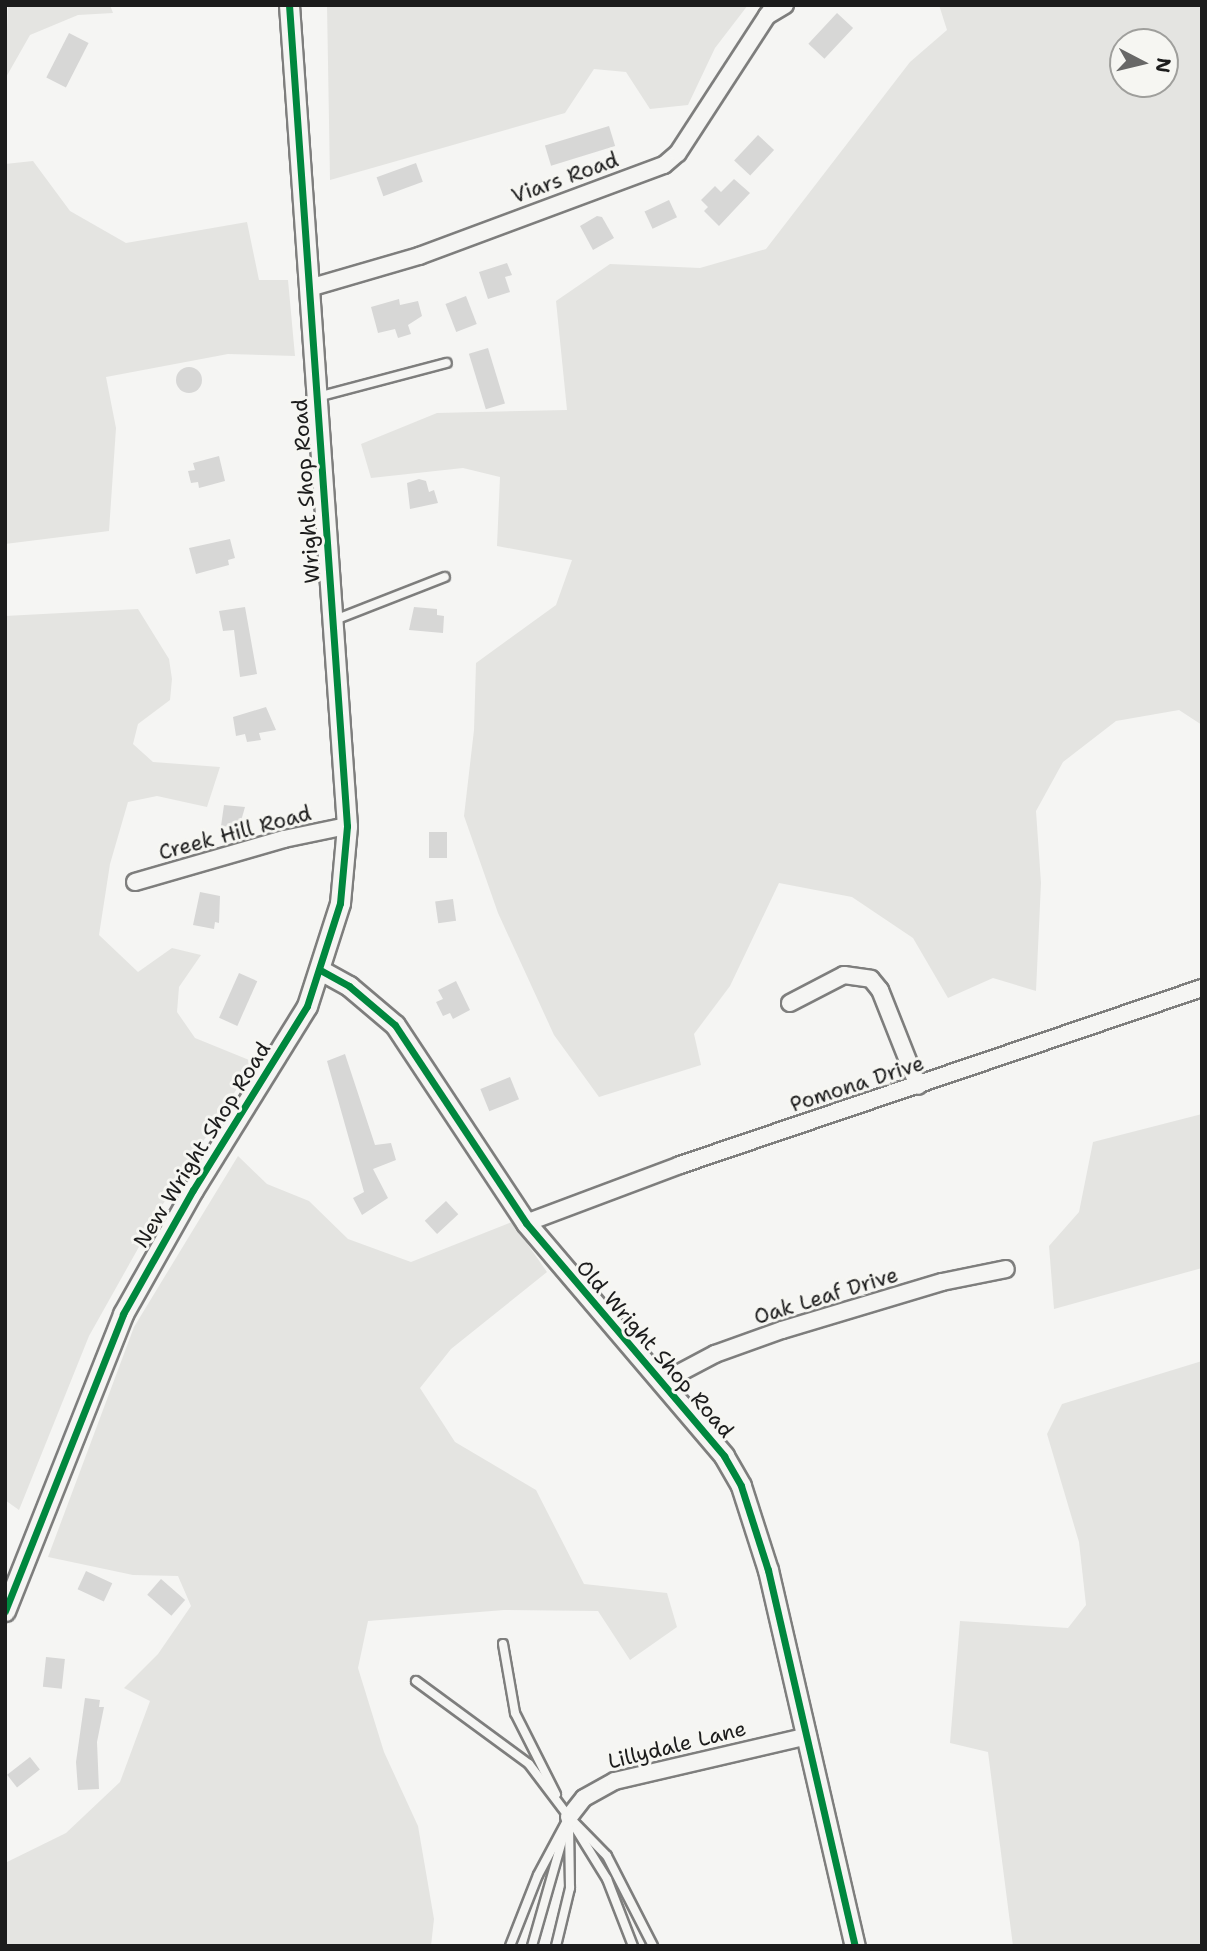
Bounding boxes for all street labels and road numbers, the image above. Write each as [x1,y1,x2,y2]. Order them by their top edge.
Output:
street label: Viars Road [508,147,622,209]
street label: Wright Shop Road [287,398,325,584]
street label: Creek Hill Road [156,801,314,865]
street label: New Wright Shop Road [128,1037,276,1253]
street label: Pomona Drive [787,1050,927,1118]
street label: Old Wright Shop Road [571,1255,739,1443]
street label: Oak Leaf Drive [751,1262,901,1330]
street label: Lillydale Lane [605,1716,749,1774]

